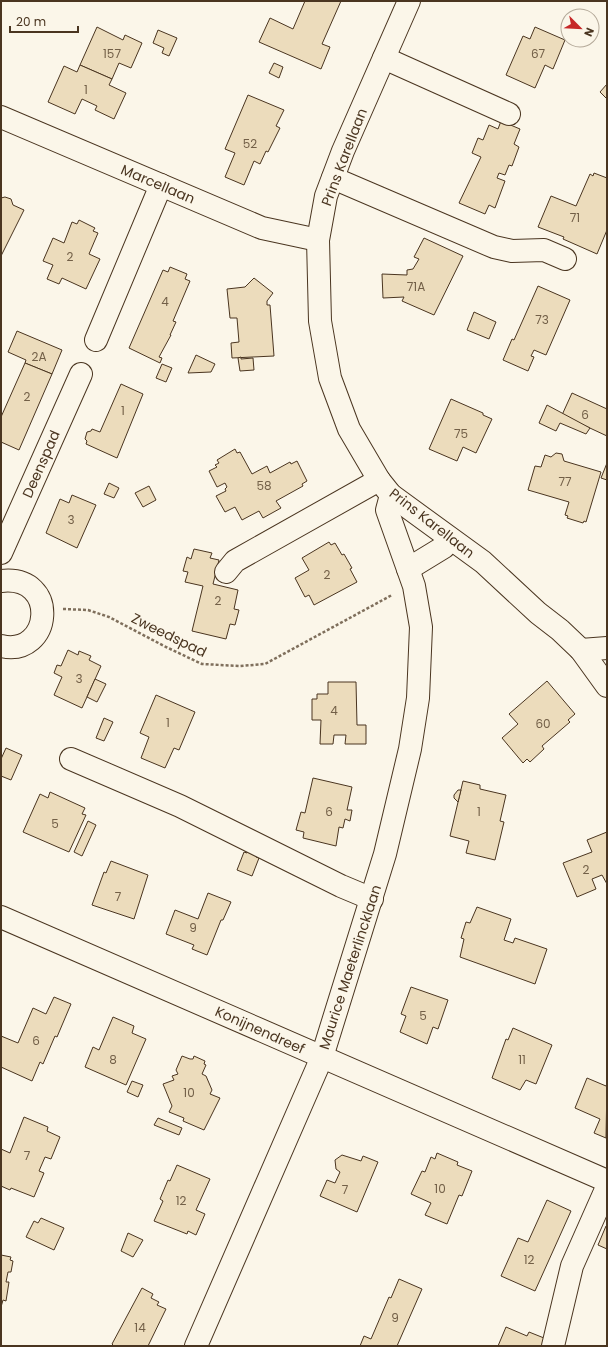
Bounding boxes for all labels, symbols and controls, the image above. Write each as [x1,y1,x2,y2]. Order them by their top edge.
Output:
scale bar [10,8,78,34]
north arrow [560,8,600,48]
text: 20 m [16,13,46,30]
text: N [580,25,598,39]
house number: 157 [103,45,121,62]
house number: 67 [531,45,546,62]
house number: 1 [84,81,88,98]
street label: Prins Karellaan [316,105,372,209]
house number: 52 [243,135,257,152]
street label: Marcellaan [118,159,198,209]
house number: 71 [570,209,580,226]
house number: 2 [67,248,74,265]
house number: 71A [407,278,425,295]
house number: 4 [161,293,169,310]
house number: 73 [535,311,549,328]
house number: 2A [32,348,47,365]
house number: 2 [24,388,31,405]
house number: 1 [121,402,125,419]
house number: 6 [581,406,589,423]
house number: 75 [454,425,468,442]
street label: Deenspad [17,427,65,501]
house number: 77 [558,473,572,490]
house number: 58 [256,477,272,494]
street label: Prins Karellaan [385,483,479,563]
house number: 3 [67,511,75,528]
house number: 2 [324,566,331,583]
house number: 2 [215,592,222,609]
street label: Zweedspad [128,608,210,662]
house number: 3 [75,670,83,687]
house number: 4 [330,702,338,719]
house number: 1 [166,714,170,731]
house number: 60 [535,715,551,732]
house number: 6 [325,803,333,820]
house number: 1 [477,803,481,820]
house number: 5 [51,815,59,832]
house number: 2 [583,861,590,878]
street label: Maurice Maeterlincklaan [314,882,386,1052]
house number: 7 [115,888,122,905]
house number: 9 [189,919,197,936]
street label: Konijnendreef [212,1001,308,1059]
house number: 5 [419,1007,427,1024]
house number: 6 [32,1032,40,1049]
house number: 8 [109,1051,117,1068]
house number: 11 [518,1051,526,1068]
house number: 10 [183,1084,195,1101]
house number: 7 [24,1147,31,1164]
house number: 10 [434,1180,446,1197]
house number: 7 [342,1181,349,1198]
house number: 12 [176,1192,186,1209]
house number: 12 [524,1251,534,1268]
house number: 9 [391,1309,399,1326]
house number: 14 [134,1319,146,1336]

